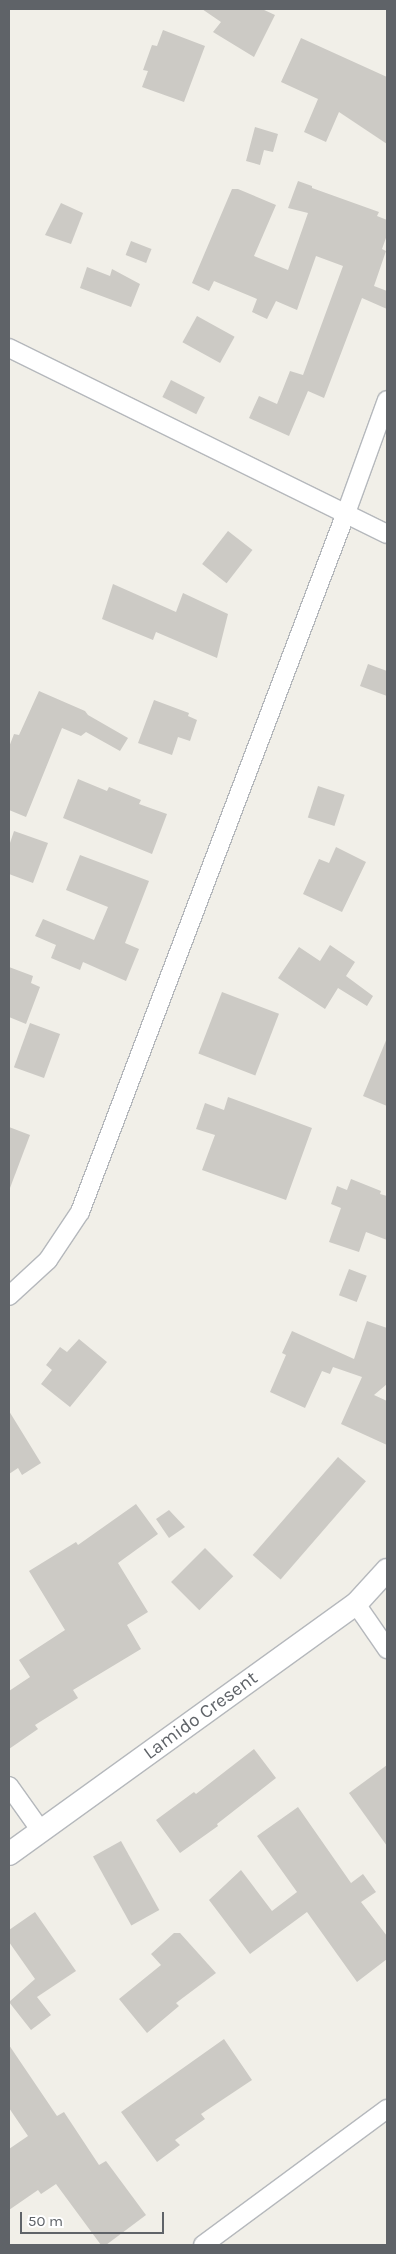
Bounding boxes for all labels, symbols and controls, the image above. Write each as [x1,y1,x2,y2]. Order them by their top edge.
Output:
street label: Lamido Cresent [139,1667,263,1765]
scale bar [22,2202,166,2234]
text: 50 m [28,2212,63,2230]

